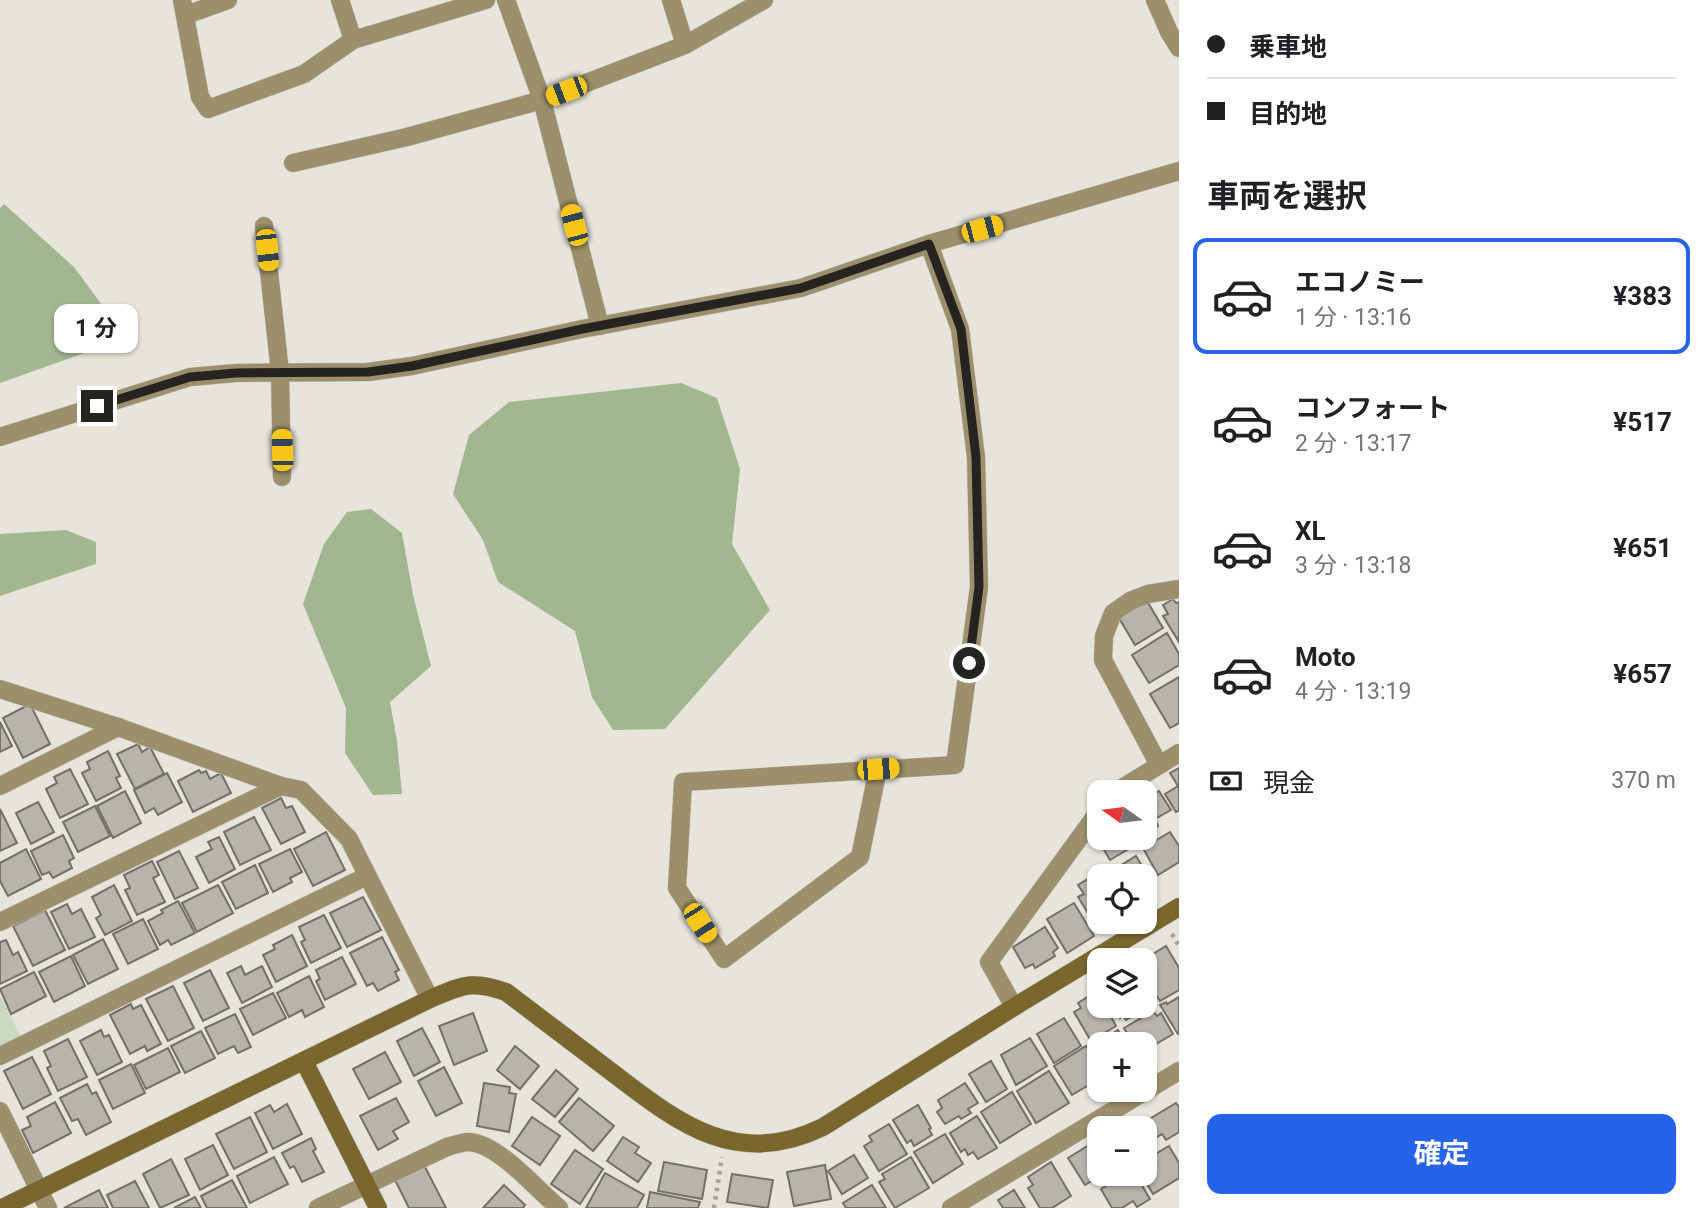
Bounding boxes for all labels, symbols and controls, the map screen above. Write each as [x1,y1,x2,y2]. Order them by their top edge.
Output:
text: 乗車地 [1249,32,1327,62]
car [543,74,590,108]
text: 目的地 [1249,99,1327,129]
text: 車両を選択 [1207,177,1367,215]
car [559,202,590,248]
car [959,213,1006,245]
car [255,228,280,272]
icon: car [1211,265,1274,328]
text: エコノミー [1295,267,1425,297]
text: ¥383 [1613,281,1672,311]
callout: 1 分 [55,304,139,354]
text: 1 分 · 13:16 [1295,304,1411,331]
text: 1 分 [75,315,117,342]
route end [81,390,113,422]
icon: car [1211,391,1274,454]
text: コンフォート [1295,393,1450,423]
text: ¥517 [1613,407,1672,437]
car [271,429,294,471]
text: 2 分 · 13:17 [1295,430,1411,457]
text: XL [1295,516,1326,546]
icon: car [1211,517,1274,580]
text: ¥651 [1613,533,1672,563]
text: 3 分 · 13:18 [1295,552,1411,579]
text: Moto [1295,642,1356,672]
icon: car [1211,643,1274,706]
route start [953,647,985,679]
text: ¥657 [1613,659,1672,689]
text: 4 分 · 13:19 [1295,678,1411,705]
car [857,757,900,781]
icon: cash [1207,762,1245,800]
text: 370 m [1611,767,1676,794]
text: 現金 [1263,768,1315,798]
north arrow [1087,780,1157,850]
map controls [1087,780,1157,1186]
button: locate [1087,864,1157,934]
car [680,900,721,946]
button: layers [1087,948,1157,1018]
button: + [1087,1032,1157,1102]
button: 確定 [1207,1114,1676,1194]
button: − [1087,1116,1157,1186]

